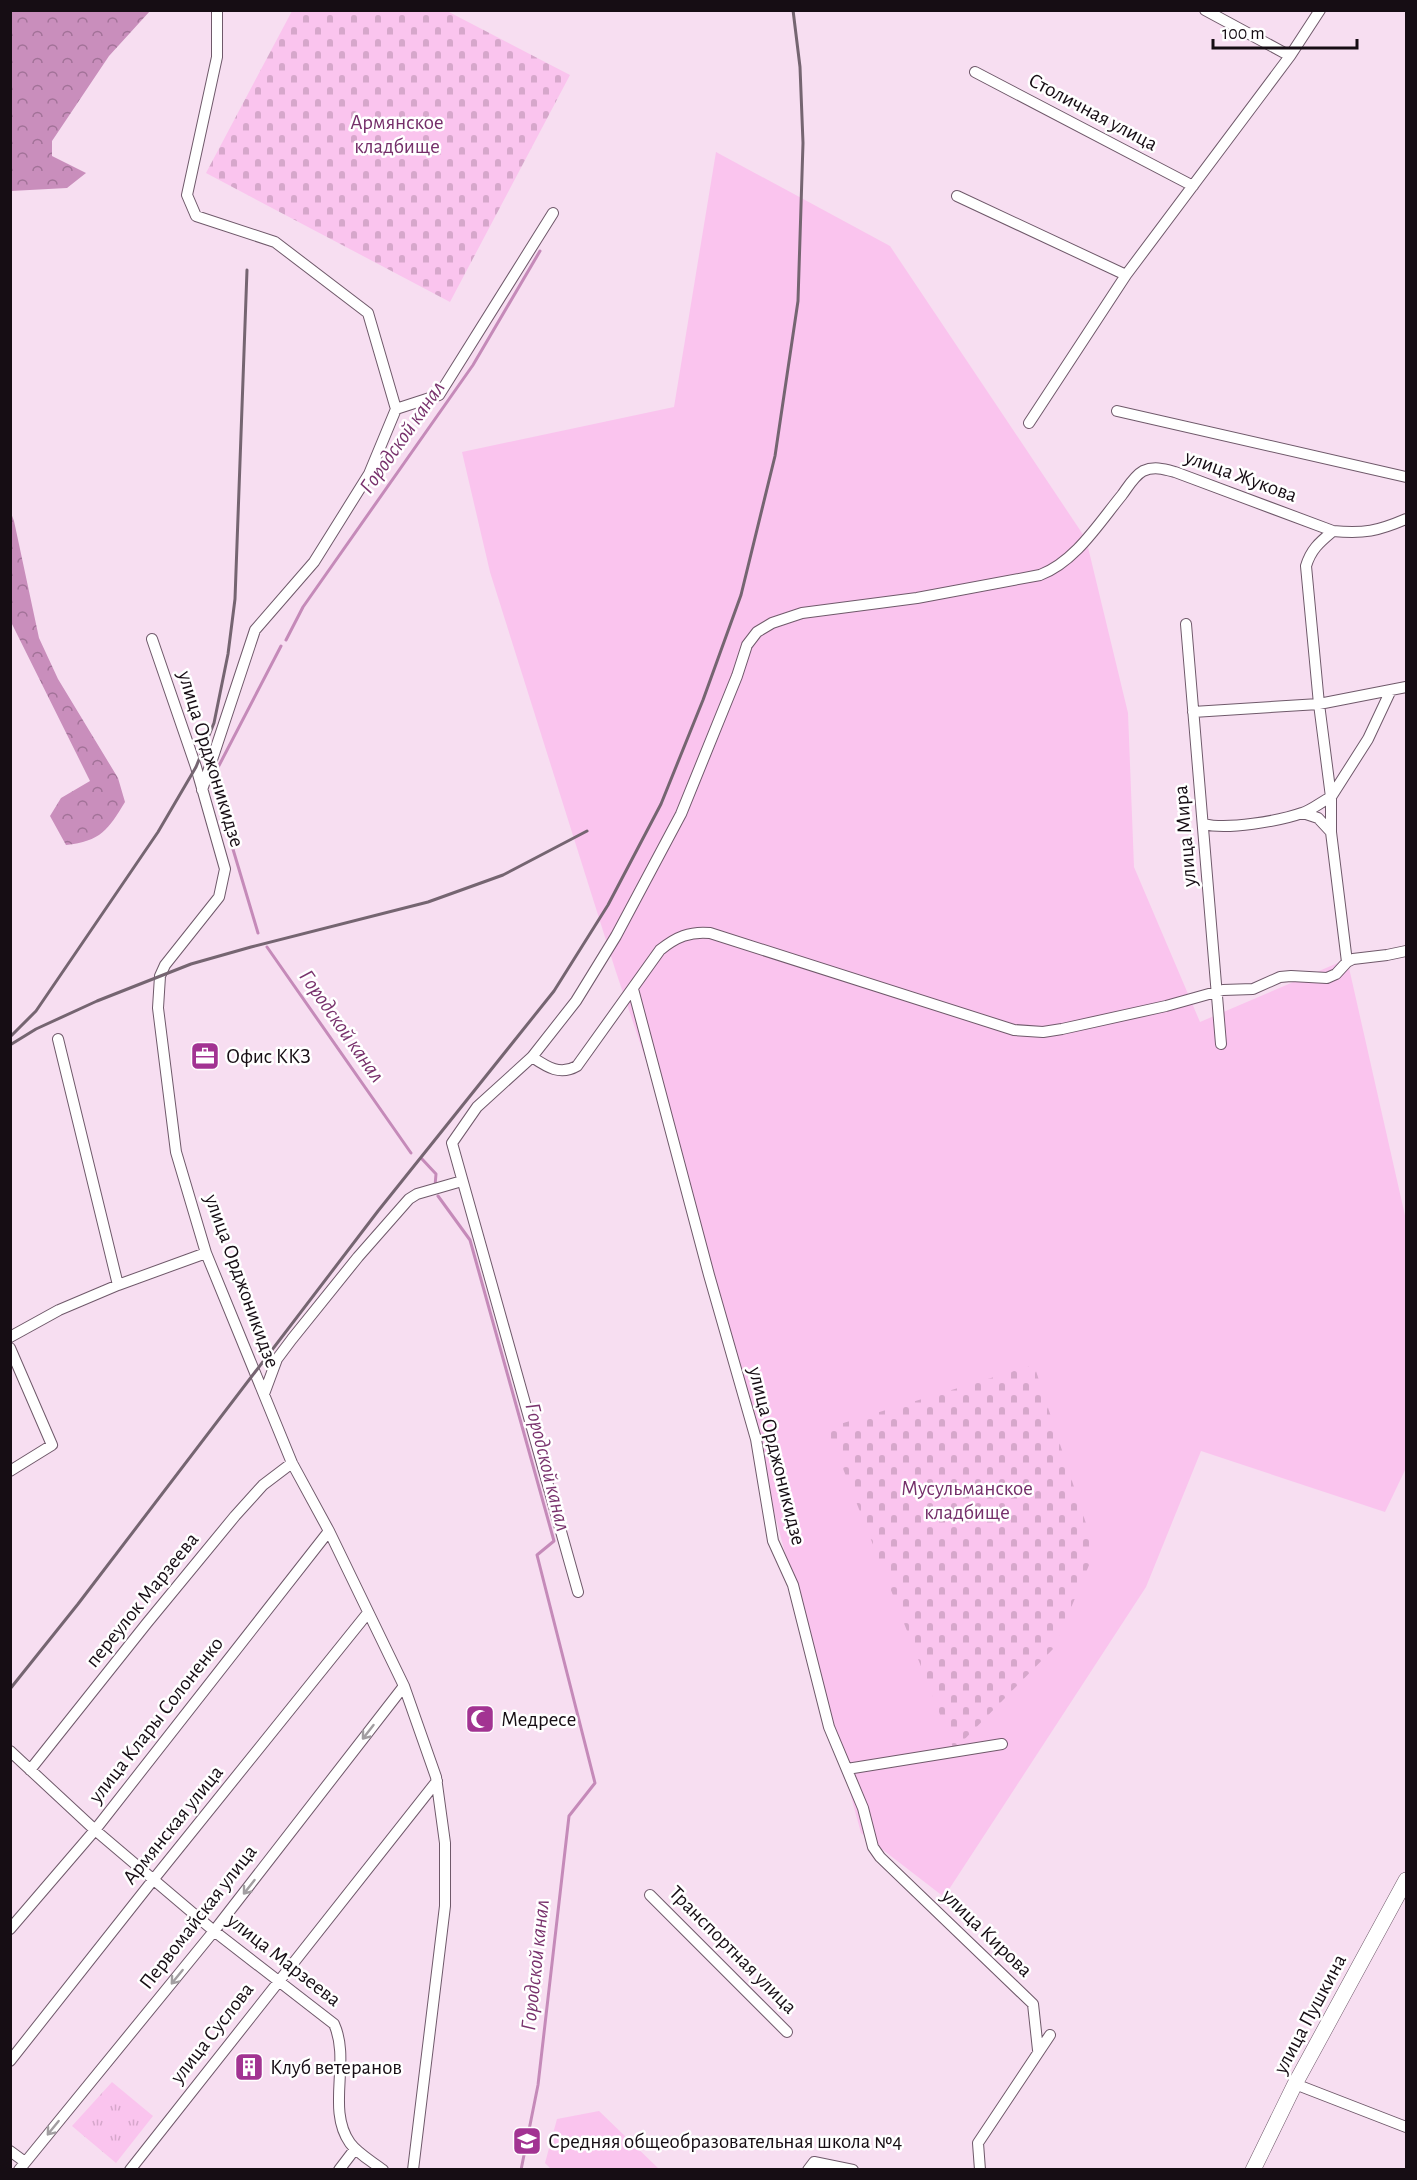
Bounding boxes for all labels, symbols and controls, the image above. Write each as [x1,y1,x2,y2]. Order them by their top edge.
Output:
scale bar [1213,12,1357,50]
text: 100 m [1222,25,1265,43]
street label: Столичная улица [1025,69,1161,155]
park label: Армянское кладбище [350,112,444,157]
water label: Городской канал [355,377,450,498]
street label: улица Жукова [1181,446,1300,506]
street label: улица Орджоникидзе [174,667,248,850]
street label: улица Мира [1170,784,1200,889]
water label: Городской канал [294,966,389,1087]
office icon: Офис ККЗ [189,1040,221,1072]
place label: Офис ККЗ [226,1046,311,1067]
street label: улица Орджоникидзе [200,1190,283,1371]
street label: улица Орджоникидзе [744,1364,809,1547]
water label: Городской канал [520,1400,575,1534]
park label: Мусульманское кладбище [901,1478,1033,1523]
street label: переулок Марзеева [81,1528,203,1671]
street label: улица Клары Солоненко [84,1633,227,1808]
mosque icon: Медресе [464,1703,496,1735]
place label: Медресе [501,1709,576,1730]
one-way arrow [361,1724,374,1740]
street label: Армянская улица [119,1761,227,1888]
street label: Первомайская улица [135,1841,261,1993]
one-way arrow [242,1878,255,1894]
street label: Транспортная улица [665,1882,801,2018]
street label: улица Кирова [937,1884,1037,1981]
water label: Городской канал [517,1898,554,2032]
street label: улица Марзеева [222,1909,345,2011]
street label: улица Пушкина [1269,1951,1350,2078]
one-way arrow [170,1969,184,1984]
street label: улица Суслова [166,1978,258,2088]
building icon: Клуб ветеранов [233,2051,265,2083]
place label: Клуб ветеранов [270,2057,402,2078]
one-way arrow [47,2120,60,2136]
school or university icon: Средняя общеобразовательная школа №4 [511,2125,543,2157]
place label: Средняя общеобразовательная школа №4 [548,2131,902,2152]

